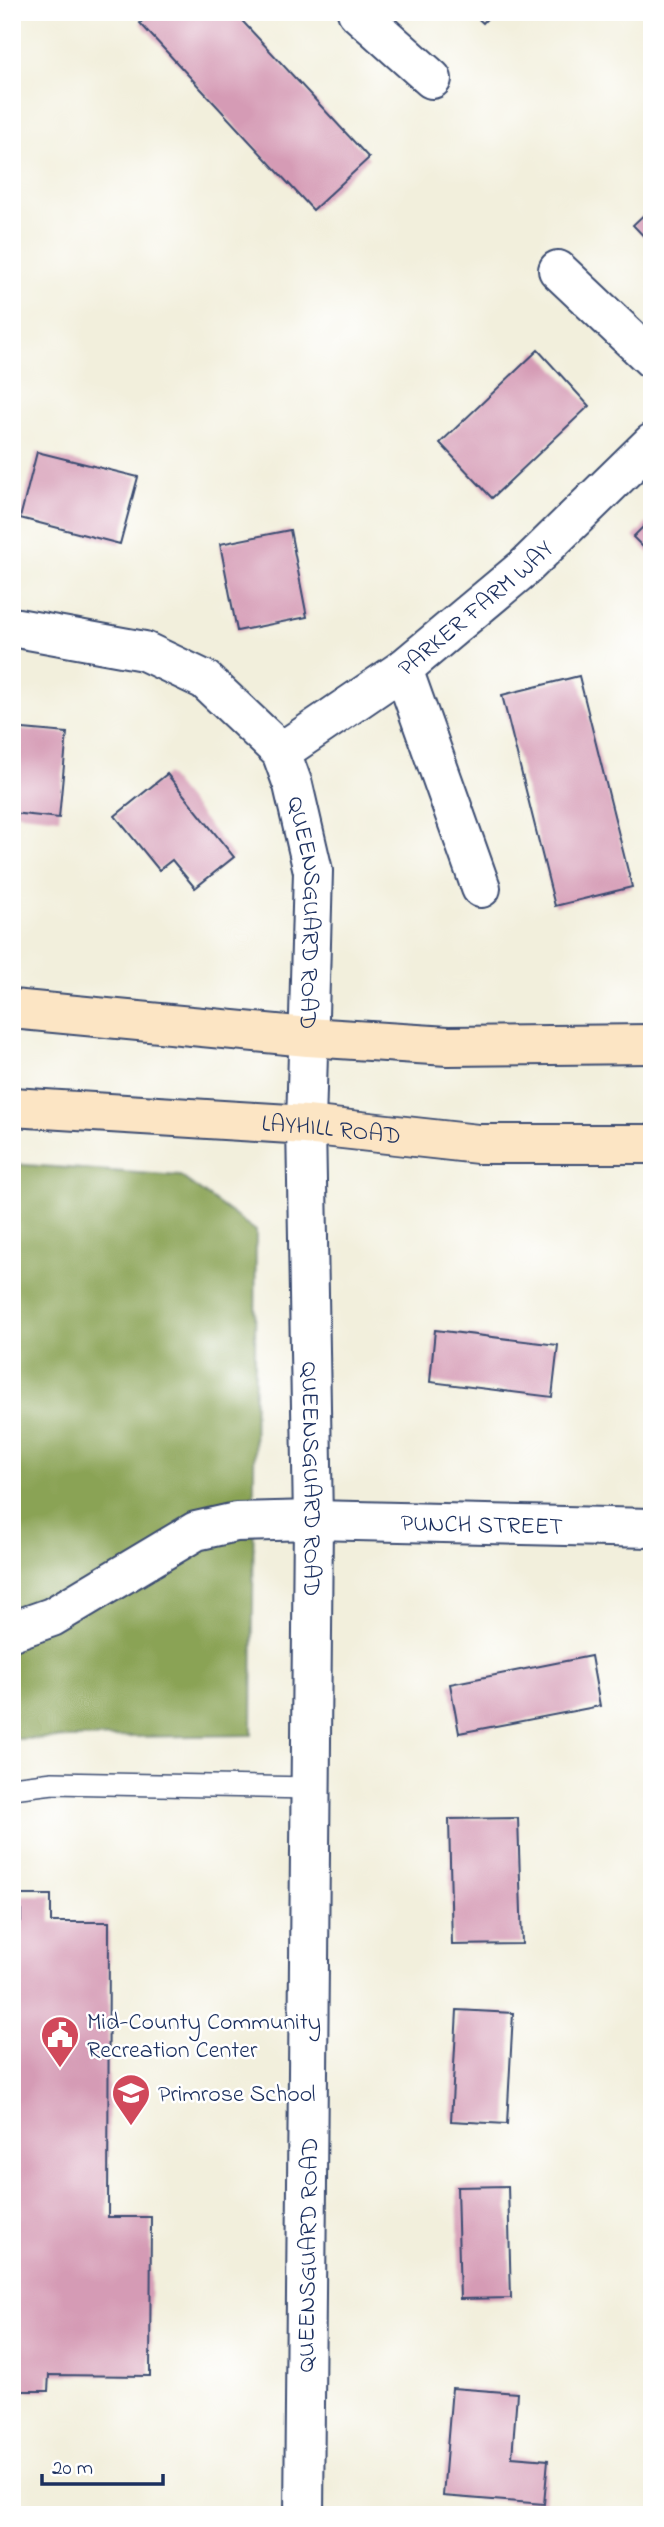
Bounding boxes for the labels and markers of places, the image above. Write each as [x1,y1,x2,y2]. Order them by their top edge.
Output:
place label: Mid-County Community Recreation Center [87,2006,321,2069]
public building icon: Mid-County Community Recreation Center [39,2014,81,2069]
school or university icon: Primrose School [110,2072,152,2127]
place label: Primrose School [158,2078,315,2113]

